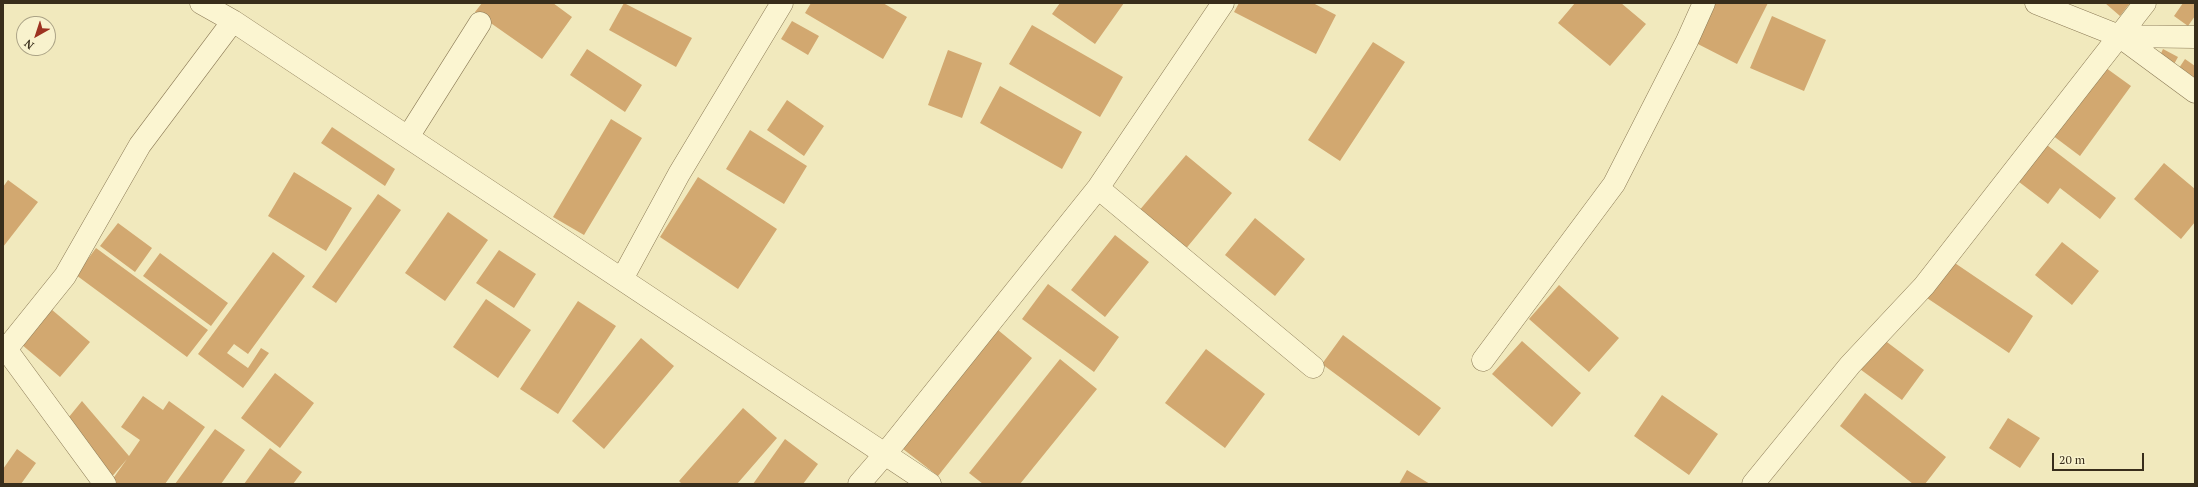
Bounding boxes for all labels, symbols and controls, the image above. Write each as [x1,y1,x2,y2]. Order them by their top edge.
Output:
north arrow [16,16,56,56]
text: N [21,36,37,53]
scale bar [2054,445,2146,471]
text: 20 m [2059,452,2085,467]

